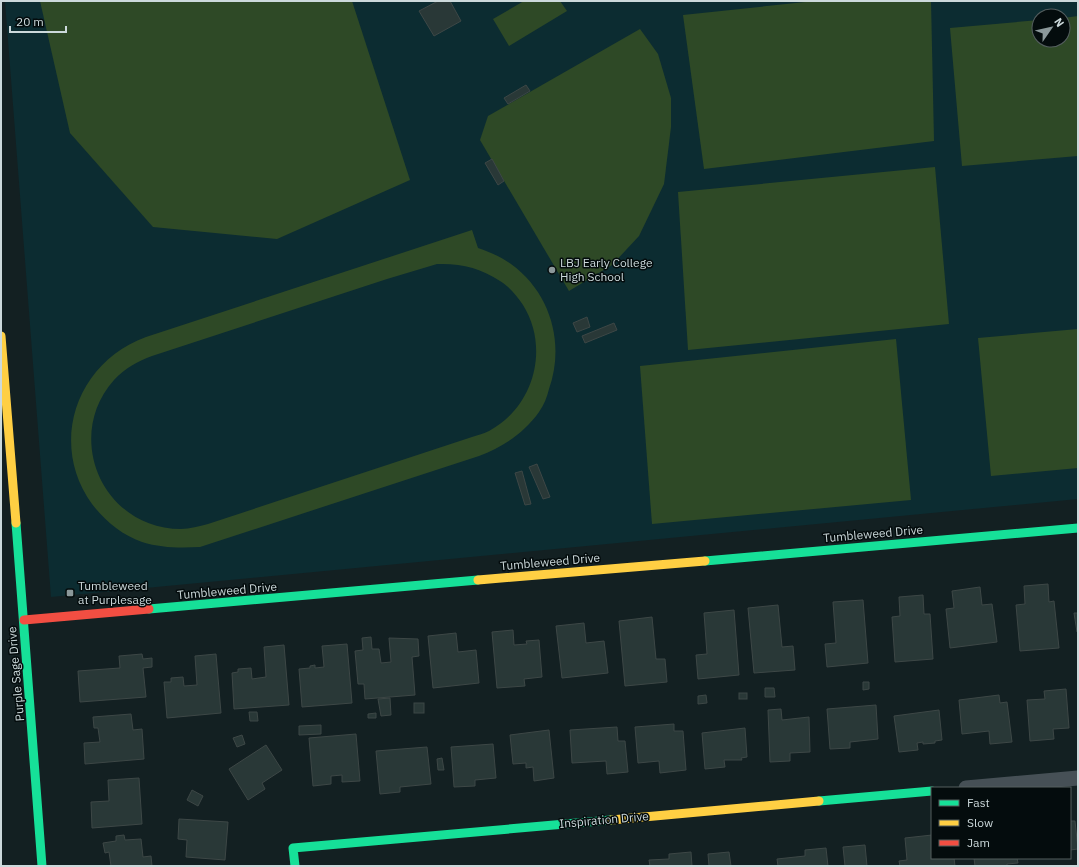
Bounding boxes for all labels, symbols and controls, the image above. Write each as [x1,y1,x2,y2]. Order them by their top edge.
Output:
scale bar [10,8,66,34]
north arrow [1031,8,1071,48]
text: 20 m [16,14,44,29]
text: N [1051,15,1067,30]
place label: LBJ Early College High School [560,255,653,284]
marker: LBJ Early College High School [547,265,557,275]
street label: Tumbleweed Drive [822,522,924,545]
street label: Tumbleweed Drive [499,550,601,573]
place label: Tumbleweed at Purplesage [78,578,152,607]
street label: Tumbleweed Drive [176,579,278,602]
marker: Tumbleweed at Purplesage [65,588,75,598]
street label: Purple Sage Drive [4,626,27,722]
legend [931,787,1071,859]
text: Fast [967,795,990,810]
street label: Inspiration Drive [559,808,650,831]
text: Slow [967,815,993,830]
text: Jam [967,835,990,850]

